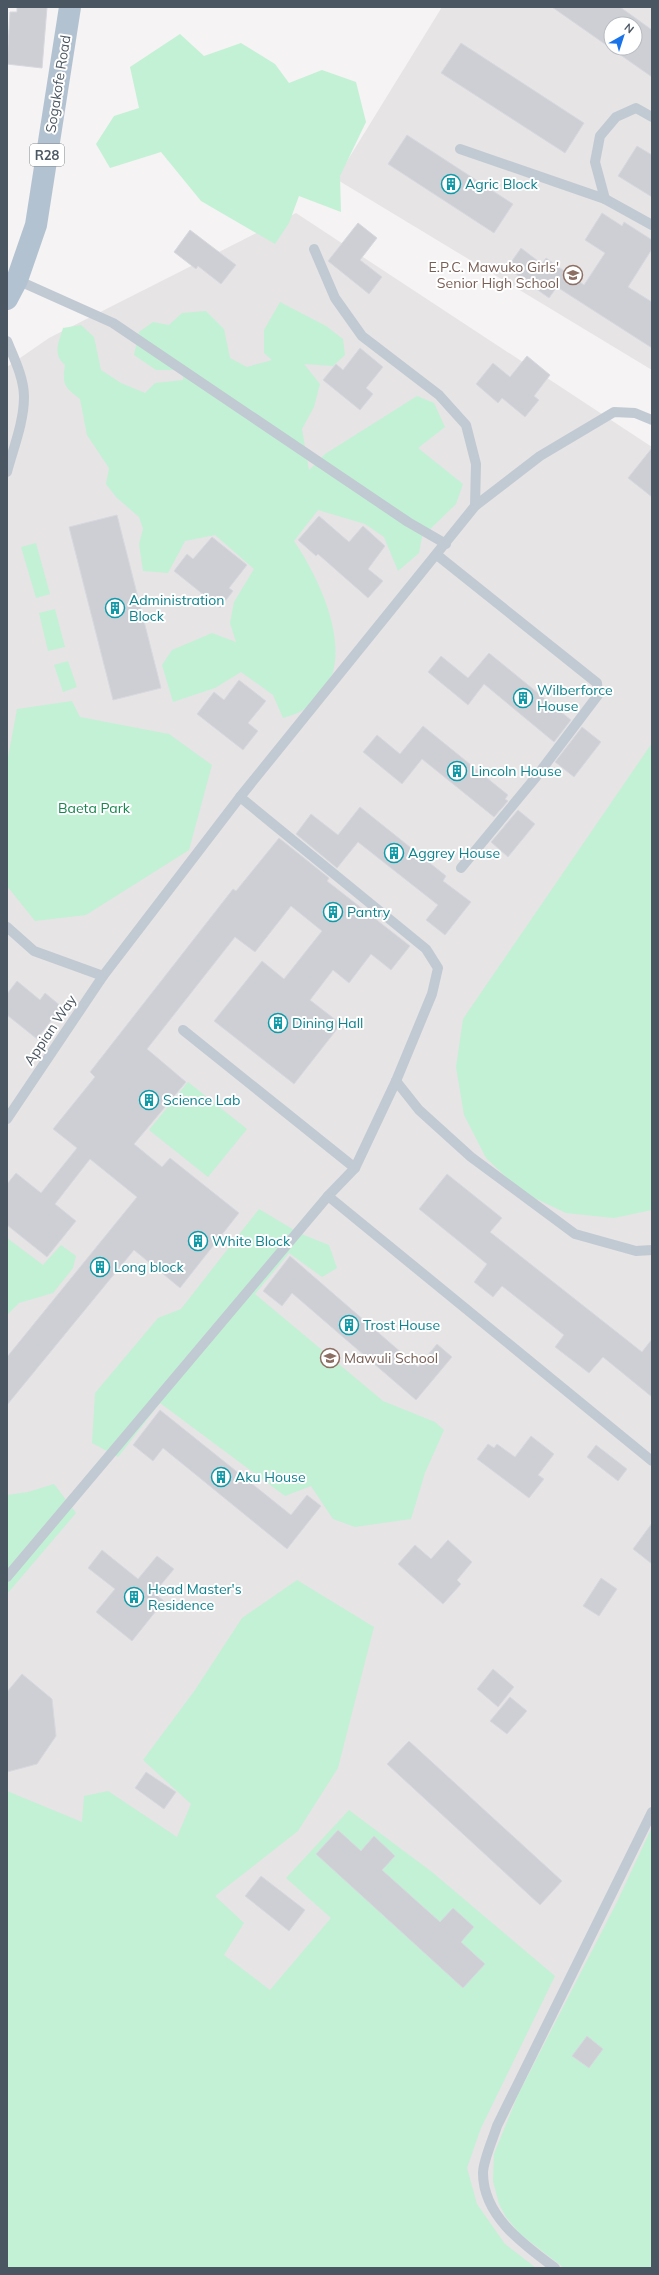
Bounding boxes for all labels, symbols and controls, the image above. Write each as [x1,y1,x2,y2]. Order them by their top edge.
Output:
north arrow [603,16,643,56]
text: N [622,20,637,36]
street label: Sogakofe Road [41,34,75,134]
road number: R28 [30,144,64,166]
building icon: Agric Block [440,173,462,195]
place label: Agric Block [465,175,538,193]
place label: E.P.C. Mawuko Girls' Senior High School [429,258,559,292]
school or university icon: E.P.C. Mawuko Girls' Senior High School [562,264,584,286]
place label: Administration Block [129,591,224,625]
building icon: Administration Block [104,597,126,619]
place label: Wilberforce House [537,681,613,715]
building icon: Wilberforce House [512,687,534,709]
building icon: Lincoln House [446,760,468,782]
place label: Lincoln House [471,762,562,780]
park label: Baeta Park [58,799,131,817]
building icon: Aggrey House [383,842,405,864]
place label: Aggrey House [408,844,500,862]
building icon: Pantry [322,901,344,923]
place label: Pantry [347,903,391,921]
street label: Appian Way [20,991,80,1069]
building icon: Dining Hall [267,1012,289,1034]
place label: Dining Hall [292,1014,363,1032]
building icon: Science Lab [138,1089,160,1111]
place label: Science Lab [163,1091,240,1109]
building icon: White Block [187,1230,209,1252]
place label: White Block [212,1232,291,1250]
building icon: Long block [89,1256,111,1278]
place label: Long block [114,1258,185,1276]
building icon: Trost House [338,1314,360,1336]
place label: Trost House [363,1316,440,1334]
school or university icon: Mawuli School [319,1347,341,1369]
place label: Mawuli School [344,1349,438,1367]
building icon: Aku House [210,1466,232,1488]
place label: Aku House [235,1468,306,1486]
place label: Head Master's Residence [148,1580,242,1614]
building icon: Head Master's Residence [123,1586,145,1608]

